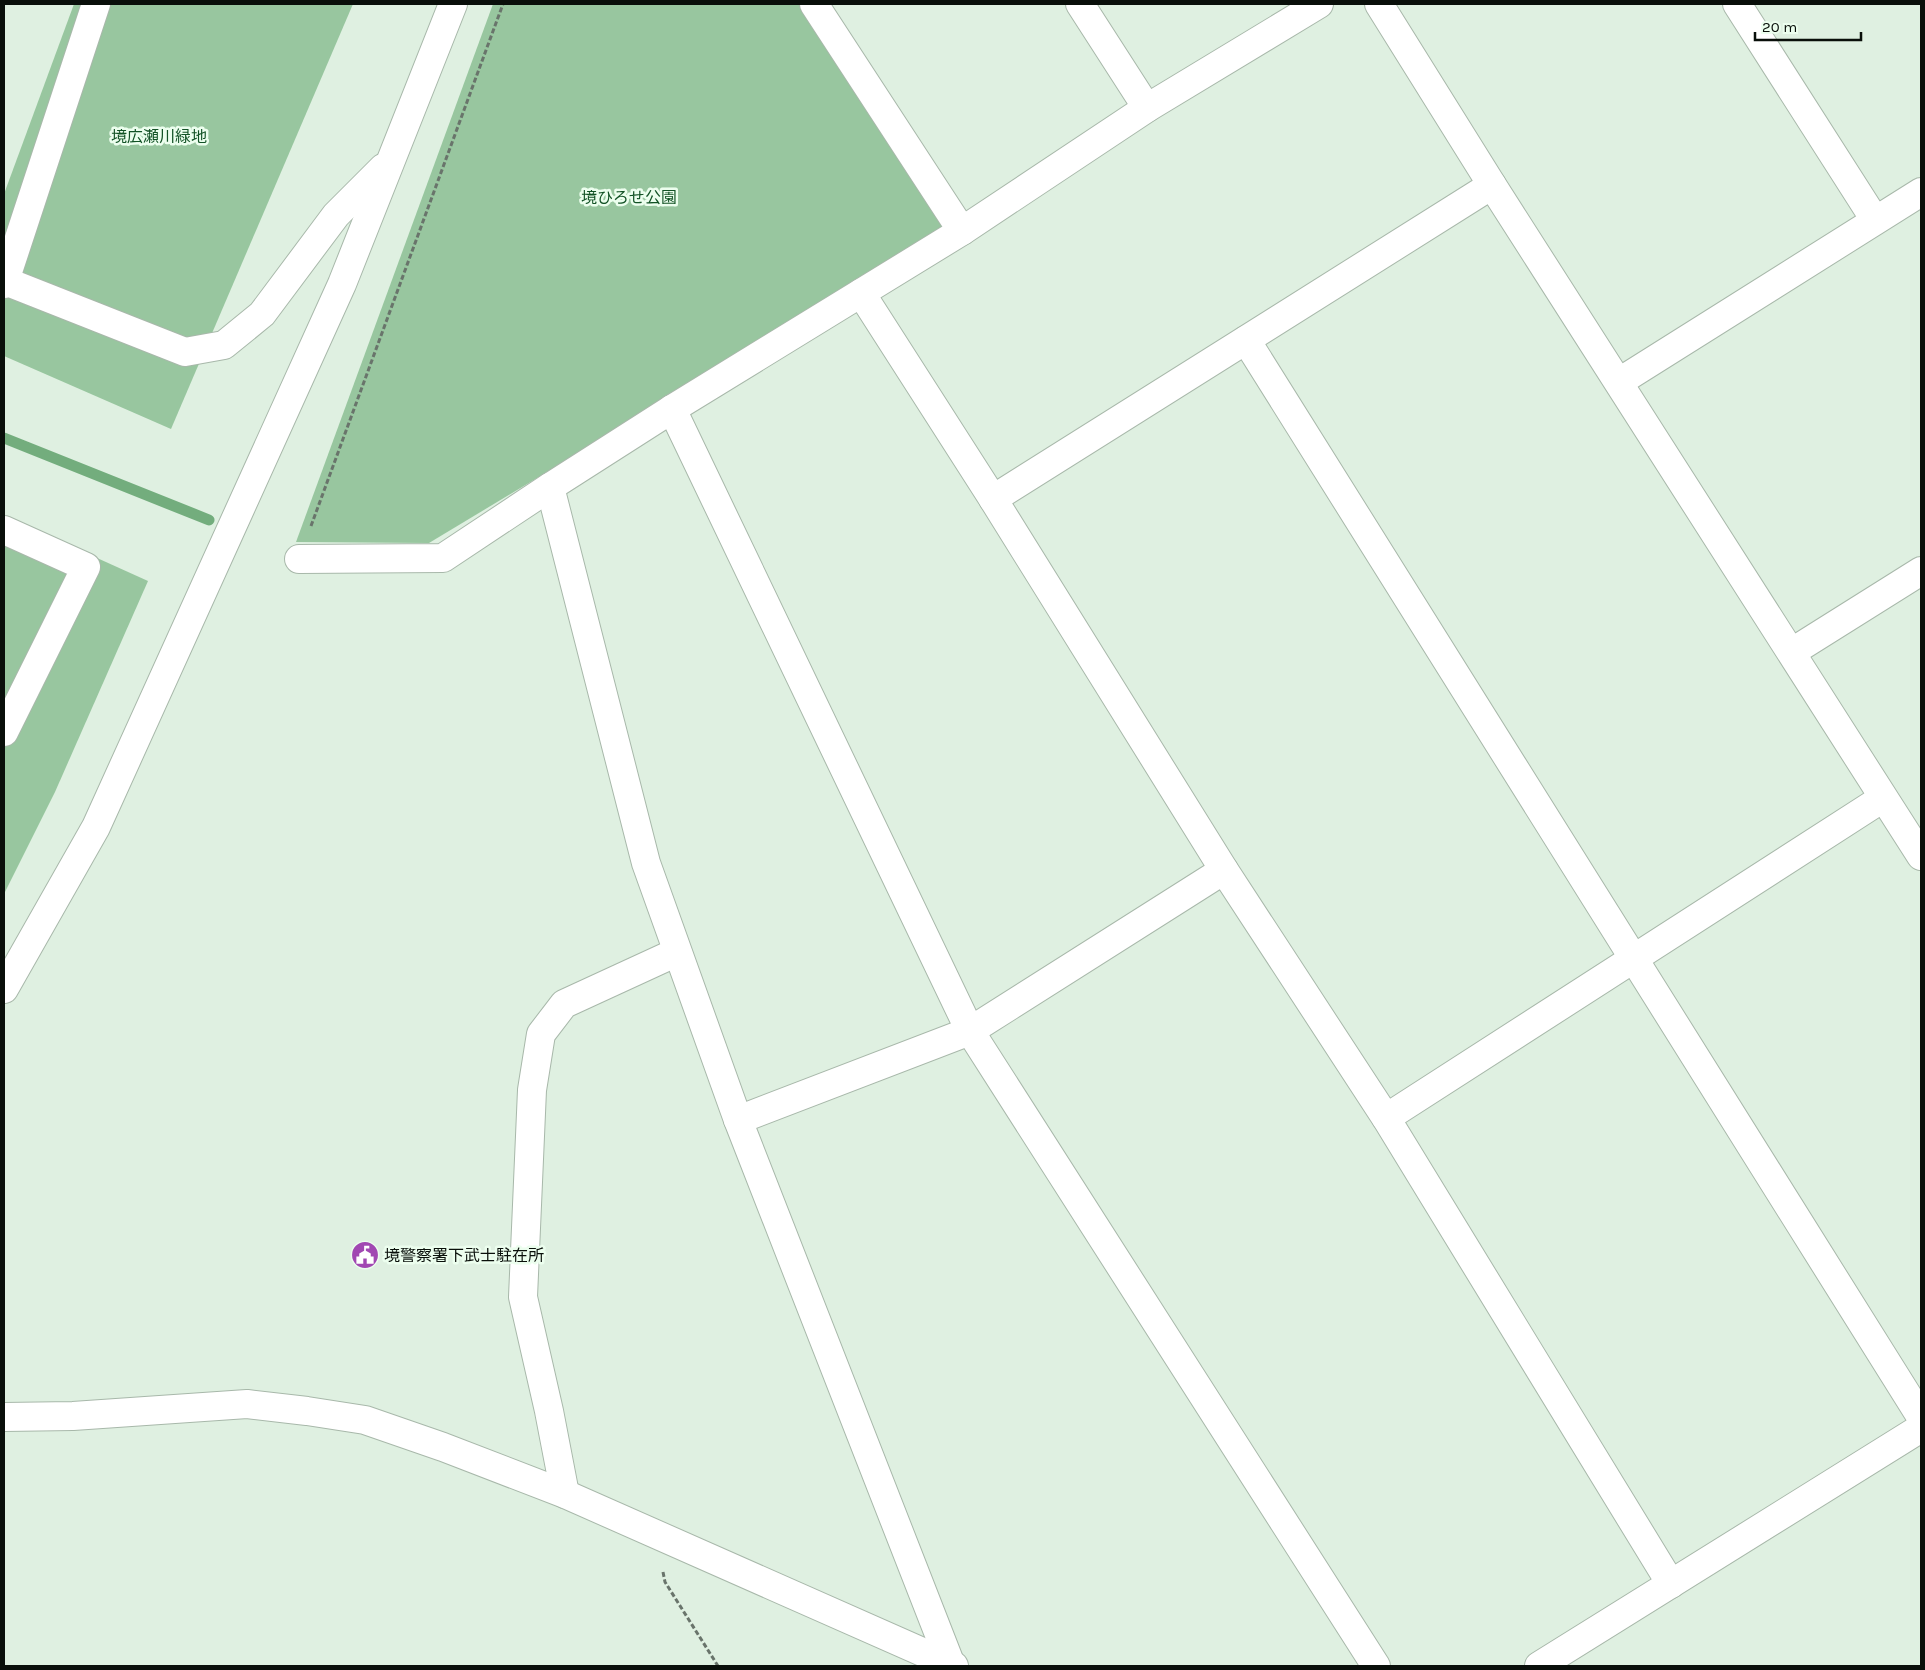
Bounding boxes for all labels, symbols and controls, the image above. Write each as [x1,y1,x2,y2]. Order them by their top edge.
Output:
scale bar [1755,10,1861,42]
text: 20 m [1762,18,1797,36]
park label: 境広瀬川緑地 [111,127,207,146]
park label: 境ひろせ公園 [581,188,677,207]
public building icon: 境警察署下武士駐在所 [350,1240,380,1270]
place label: 境警察署下武士駐在所 [384,1246,544,1265]

